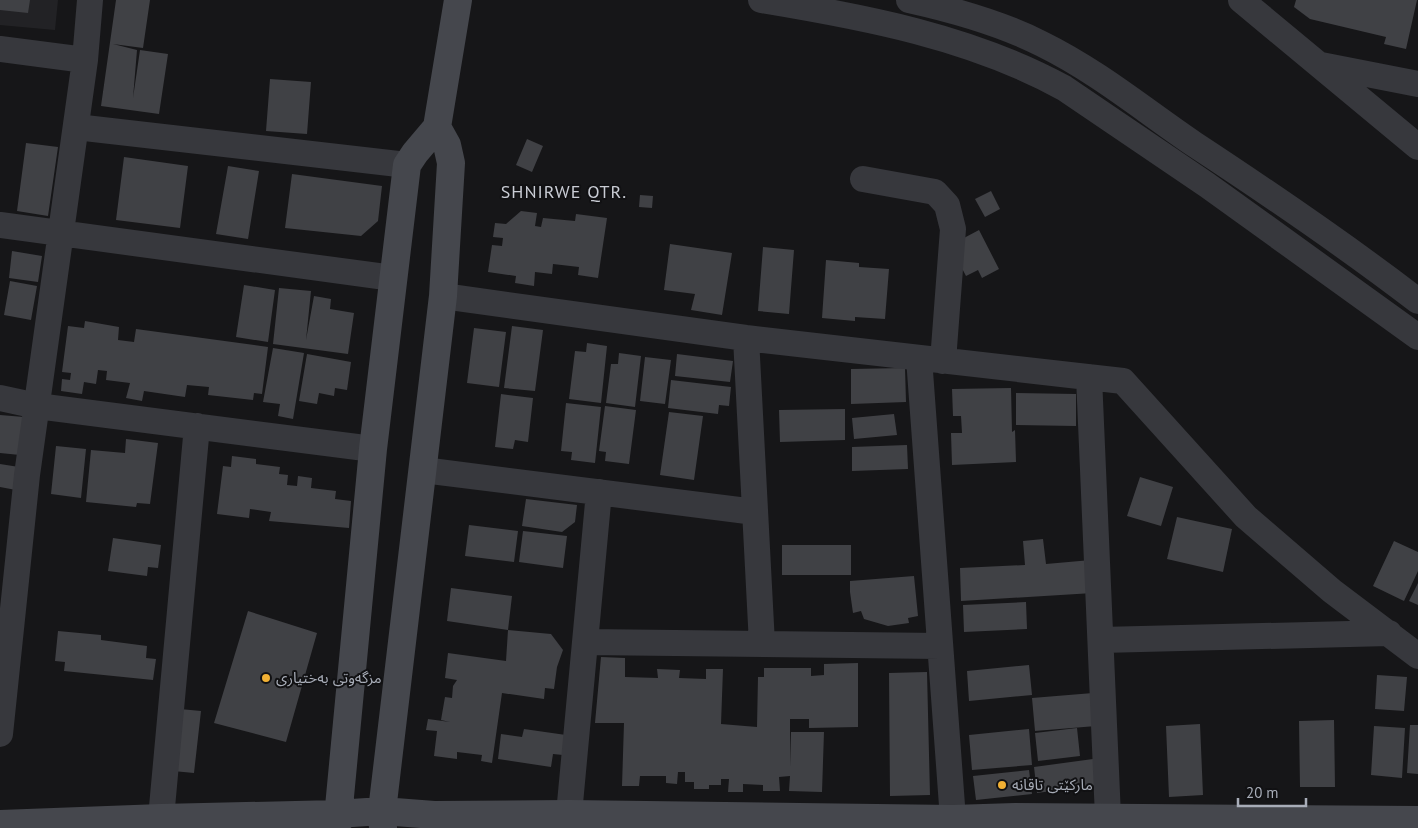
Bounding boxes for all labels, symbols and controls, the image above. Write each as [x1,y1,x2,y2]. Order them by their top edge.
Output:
district label: SHNIRWE QTR. [501,180,627,203]
place label: مزگەوتی بەختیاری [276,668,382,687]
marker: مزگەوتی بەختیاری [260,672,272,684]
place label: مارکێتی تاقانە [1012,775,1093,794]
scale bar [1238,776,1306,808]
marker: مارکێتی تاقانە [996,779,1008,791]
text: 20 m [1246,783,1279,802]

